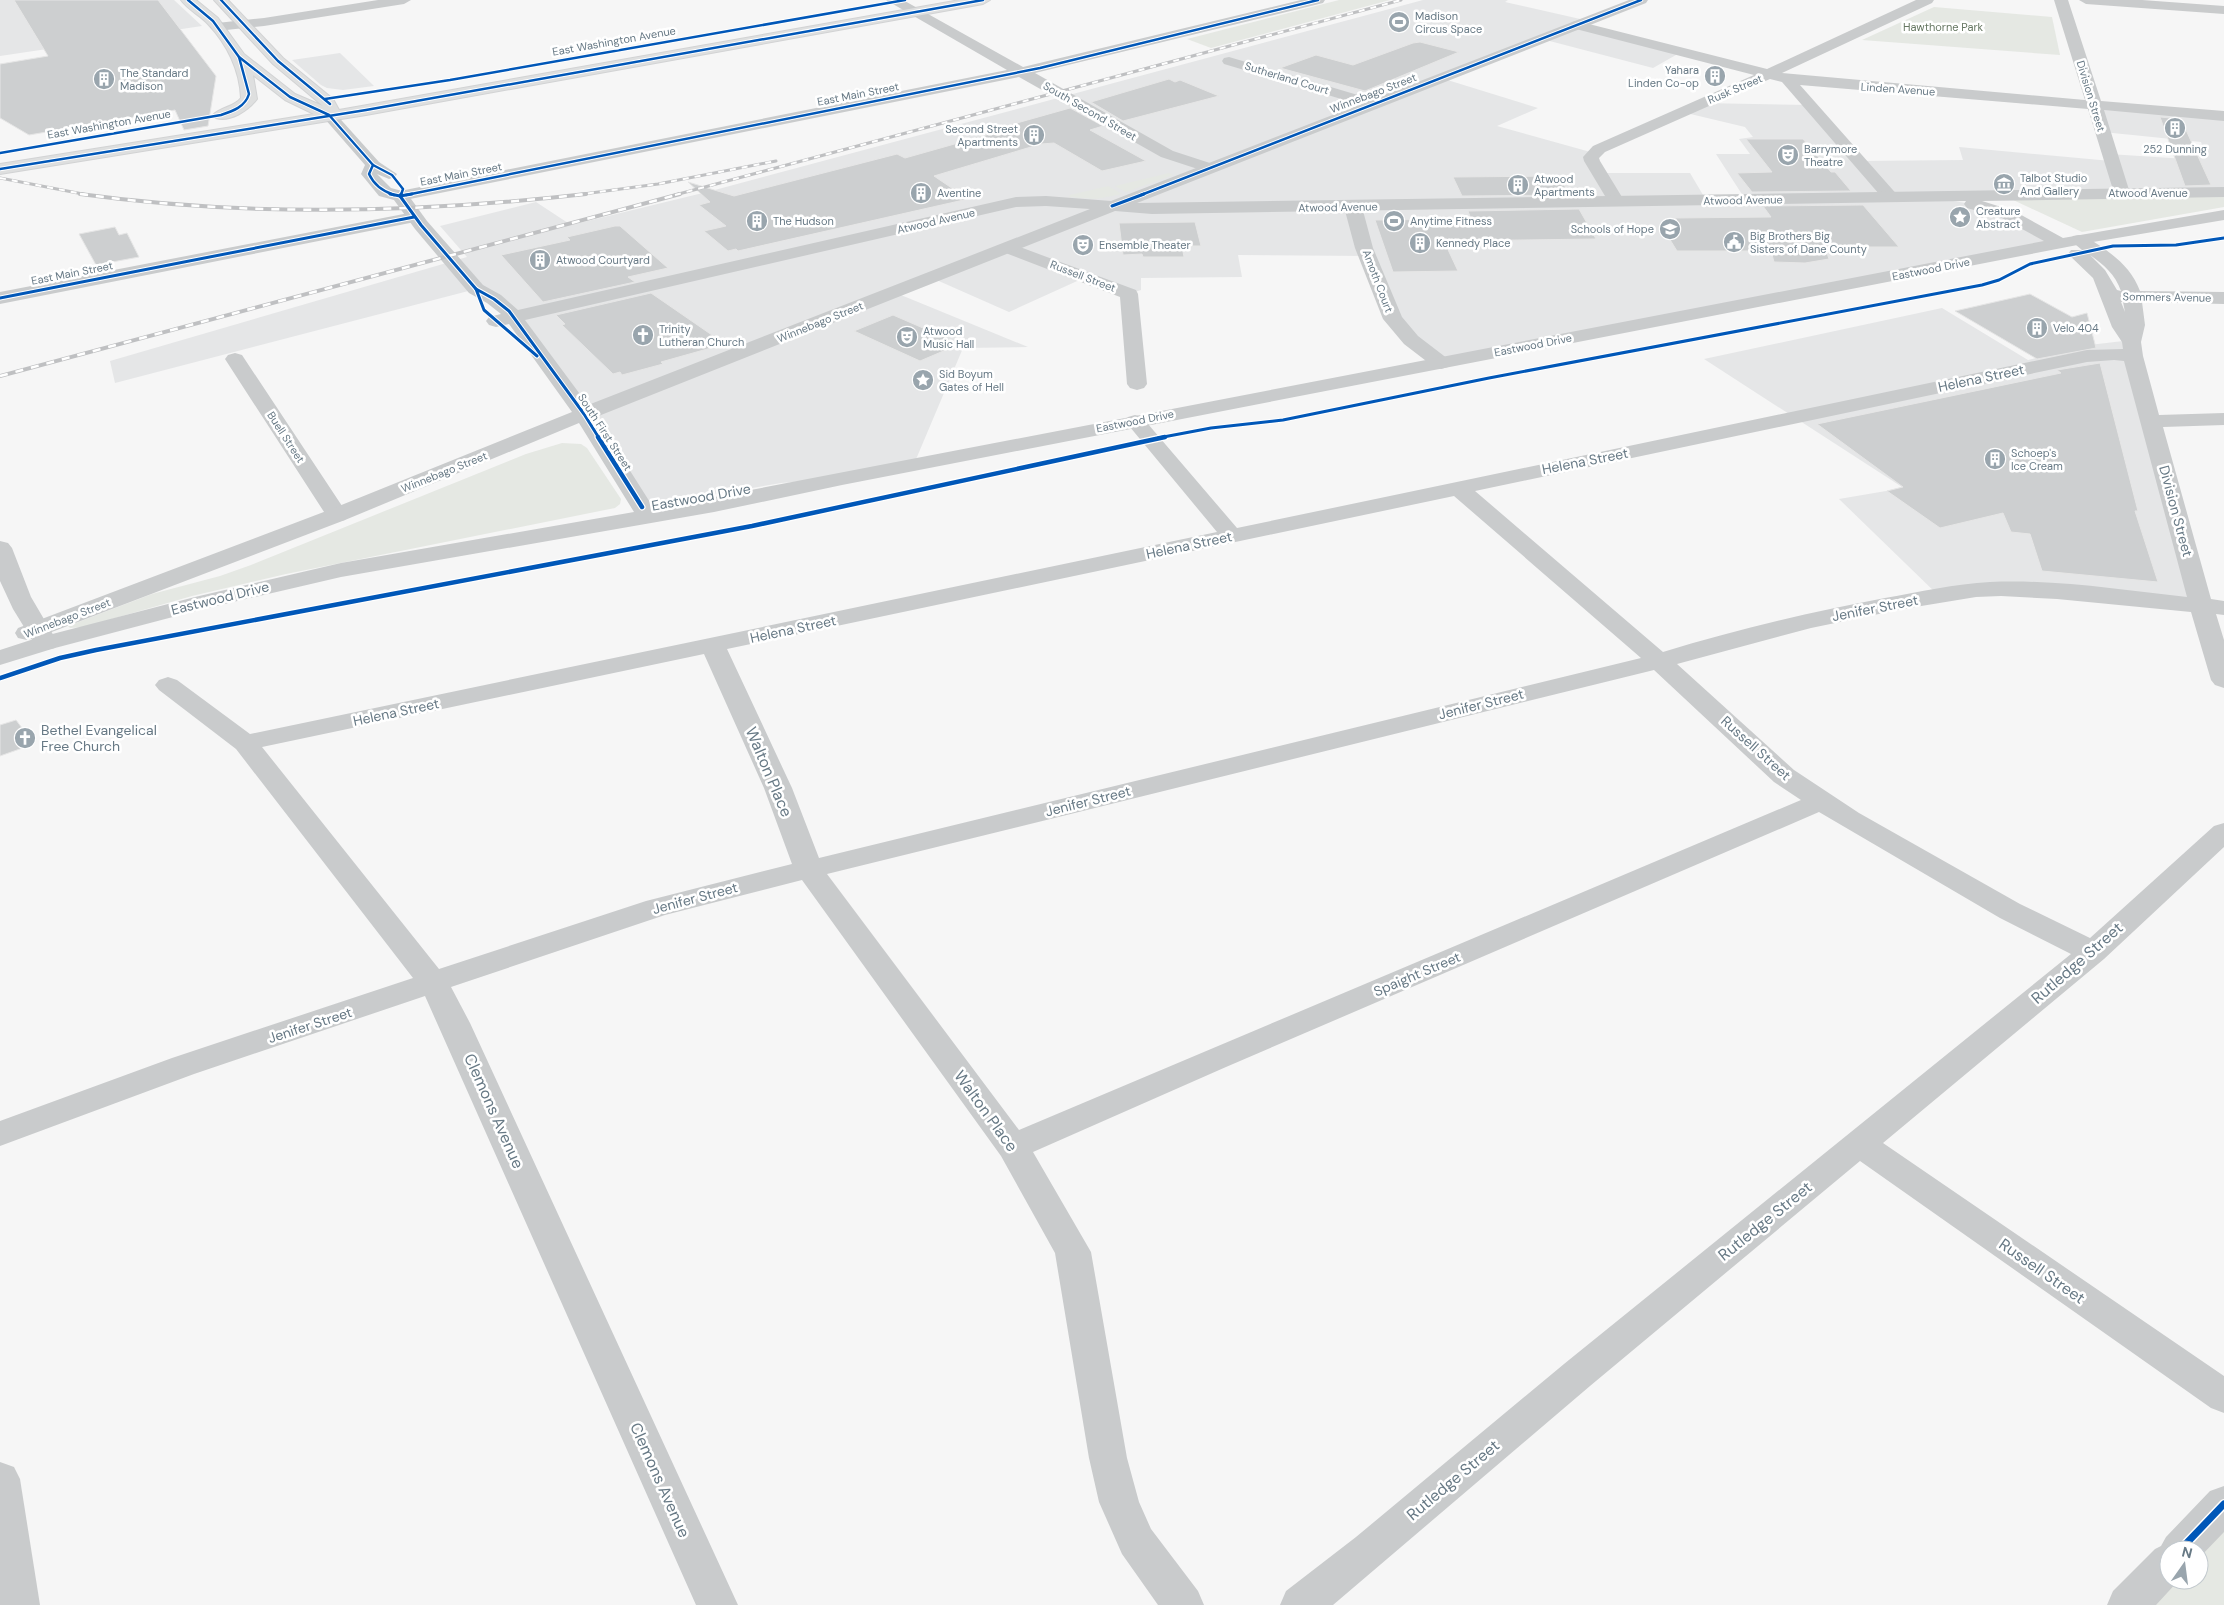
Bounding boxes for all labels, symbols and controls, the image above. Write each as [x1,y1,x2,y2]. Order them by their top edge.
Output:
place label: Madison Circus Space [1415,9,1482,36]
sports icon: Madison Circus Space [1387,10,1411,34]
park label: Hawthorne Park [1903,20,1984,34]
street label: East Washington Avenue [551,23,677,59]
street label: Sutherland Court [1243,59,1331,97]
street label: Division Street [2074,59,2108,133]
place label: Yahara Linden Co-op [1628,63,1699,90]
building icon: Yahara Linden Co-op [1703,64,1727,88]
place label: The Standard Madison [120,66,188,93]
building icon: The Standard Madison [92,67,116,91]
street label: Winnebago Street [1328,70,1418,116]
street label: Rusk Street [1706,71,1764,107]
street label: East Main Street [816,79,900,109]
street label: South Second Street [1041,79,1139,143]
street label: Linden Avenue [1860,79,1936,99]
street label: East Washington Avenue [46,106,172,142]
building icon: 252 Dunning [2163,116,2187,140]
place label: Second Street Apartments [945,122,1018,149]
building icon: Second Street Apartments [1022,123,1046,147]
place label: Barrymore Theatre [1804,142,1857,169]
place label: 252 Dunning [2143,142,2207,156]
theatre icon: Barrymore Theatre [1776,143,1800,167]
street label: East Main Street [419,159,503,189]
place label: Talbot Studio And Gallery [2020,171,2087,198]
place label: Atwood Apartments [1534,172,1595,199]
museum icon: Talbot Studio And Gallery [1992,172,2016,196]
building icon: Atwood Apartments [1506,173,1530,197]
building icon: Aventine [909,181,933,205]
place label: Aventine [937,186,981,200]
street label: Atwood Avenue [2108,186,2188,200]
street label: Atwood Avenue [1703,192,1783,208]
street label: Atwood Avenue [1298,199,1378,215]
place label: Creature Abstract [1976,204,2021,231]
street label: Atwood Avenue [896,205,976,237]
place icon: Creature Abstract [1948,205,1972,229]
building icon: The Hudson [745,209,769,233]
sports icon: Anytime Fitness [1382,209,1406,233]
place label: The Hudson [773,214,834,228]
place label: Anytime Fitness [1410,214,1492,228]
school or university icon: Schools of Hope [1658,217,1682,241]
place label: Schools of Hope [1571,222,1654,236]
place label: Big Brothers Big Sisters of Dane County [1750,229,1867,256]
public building icon: Big Brothers Big Sisters of Dane County [1722,230,1746,254]
building icon: Kennedy Place [1408,231,1432,255]
theatre icon: Ensemble Theater [1071,233,1095,257]
place label: Kennedy Place [1436,236,1510,250]
place label: Ensemble Theater [1099,238,1191,252]
building icon: Atwood Courtyard [528,248,552,272]
street label: Amoth Court [1360,248,1396,314]
place label: Atwood Courtyard [556,253,650,267]
street label: Eastwood Drive [1891,255,1971,283]
street label: Russell Street [1048,257,1118,295]
street label: East Main Street [30,258,114,288]
street label: Sommers Avenue [2123,289,2211,305]
street label: Winnebago Street [775,298,865,346]
building icon: Velo 404 [2025,316,2049,340]
place label: Velo 404 [2053,321,2099,335]
place label: Trinity Lutheran Church [659,322,744,349]
church icon: Trinity Lutheran Church [631,323,655,347]
place label: Atwood Music Hall [923,324,974,351]
theatre icon: Atwood Music Hall [895,325,919,349]
street label: Eastwood Drive [1493,331,1573,359]
street label: Helena Street [1936,360,2026,396]
place label: Sid Boyum Gates of Hell [939,367,1004,394]
place icon: Sid Boyum Gates of Hell [911,368,935,392]
street label: South First Street [575,391,635,473]
street label: Eastwood Drive [1095,407,1175,435]
street label: Buell Street [264,409,308,465]
street label: Helena Street [1540,444,1630,478]
place label: Schoep's Ice Cream [2011,446,2063,473]
building icon: Schoep's Ice Cream [1983,447,2007,471]
street label: Winnebago Street [399,448,489,496]
street label: Division Street [2155,463,2197,559]
street label: Eastwood Drive [650,479,752,515]
street label: Helena Street [1144,527,1234,563]
street label: Eastwood Drive [169,577,271,619]
street label: Jenifer Street [1830,591,1920,625]
street label: Winnebago Street [22,595,112,641]
street label: Helena Street [748,611,838,647]
street label: Jenifer Street [1436,685,1526,723]
street label: Helena Street [351,694,441,730]
street label: Russell Street [1717,712,1795,784]
place label: Bethel Evangelical Free Church [41,721,157,755]
street label: Walton Place [741,724,797,820]
church icon: Bethel Evangelical Free Church [13,726,37,750]
street label: Jenifer Street [1043,782,1133,820]
street label: Jenifer Street [650,878,740,918]
street label: Rutledge Street [2027,917,2127,1009]
street label: Spaight Street [1371,948,1463,1000]
street label: Jenifer Street [266,1003,354,1047]
street label: Clemons Avenue [459,1050,529,1172]
street label: Walton Place [949,1066,1023,1156]
street label: Rutledge Street [1714,1177,1816,1265]
street label: Russell Street [1995,1234,2089,1308]
street label: Clemons Avenue [625,1419,695,1541]
street label: Rutledge Street [1402,1435,1504,1525]
north arrow [2159,1540,2209,1590]
text: N [2180,1542,2194,1562]

